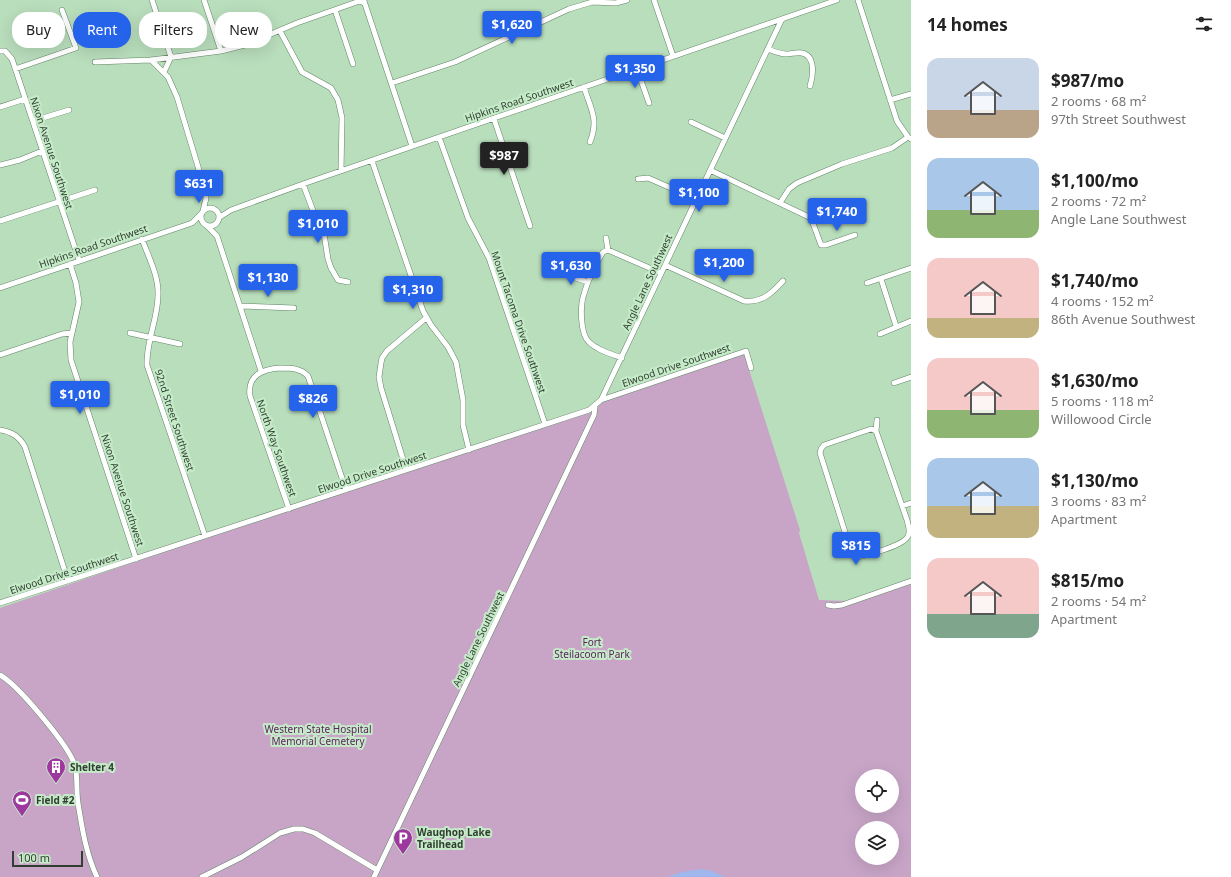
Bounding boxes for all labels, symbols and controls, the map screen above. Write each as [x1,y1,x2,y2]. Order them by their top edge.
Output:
pin: $1,620 [479,11,545,45]
chip: Buy [12,12,65,48]
chip: Rent [73,12,131,48]
chip: Filters [139,12,207,48]
chip: New [215,12,272,48]
text: 14 homes [927,13,1008,36]
icon: filters [1193,13,1215,35]
text: $1,620 [492,15,532,33]
pin: $1,350 [602,55,668,89]
text: $1,350 [615,59,655,77]
text: $987/mo [1051,69,1124,92]
icon: home [959,74,1007,122]
street label: Hipkins Road Southwest [463,75,575,125]
text: 2 rooms · 68 m² [1051,92,1146,110]
street label: Nixon Avenue Southwest [27,95,77,211]
text: 97th Street Southwest [1051,110,1186,128]
pin: $987 [480,142,528,176]
text: $987 [489,146,519,164]
text: $1,100/mo [1051,169,1139,192]
pin: $631 [175,170,223,204]
text: $631 [184,174,214,192]
icon: home [959,174,1007,222]
pin: $1,100 [666,179,732,213]
text: $1,100 [679,183,719,201]
text: 2 rooms · 72 m² [1051,192,1146,210]
pin: $1,740 [804,198,870,232]
text: $1,740 [817,202,857,220]
pin: $1,010 [285,210,351,244]
text: Angle Lane Southwest [1051,210,1187,228]
text: $1,010 [298,214,338,232]
street label: Hipkins Road Southwest [37,221,149,271]
street label: Angle Lane Southwest [619,231,676,332]
street label: Mount Tacoma Drive Southwest [488,249,550,395]
pin: $1,200 [691,249,757,283]
pin: $1,630 [538,252,604,286]
text: $1,200 [704,253,744,271]
text: $1,630 [551,256,591,274]
pin: $1,130 [235,264,301,298]
text: $1,130 [248,268,288,286]
text: $1,740/mo [1051,269,1139,292]
icon: home [959,274,1007,322]
pin: $1,310 [380,276,446,310]
text: $1,310 [393,280,433,298]
text: 4 rooms · 152 m² [1051,292,1154,310]
text: 86th Avenue Southwest [1051,310,1195,328]
street label: Elwood Drive Southwest [620,340,732,390]
street label: 92nd Street Southwest [152,367,198,473]
text: $1,630/mo [1051,369,1139,392]
icon: home [959,374,1007,422]
pin: $1,010 [47,381,113,415]
text: $1,010 [60,385,100,403]
pin: $826 [289,385,337,419]
text: $826 [298,389,328,407]
text: 5 rooms · 118 m² [1051,392,1154,410]
street label: North Way Southwest [254,397,300,499]
text: Willowood Circle [1051,410,1152,428]
street label: Nixon Avenue Southwest [98,432,148,548]
street label: Elwood Drive Southwest [316,448,429,496]
text: $1,130/mo [1051,469,1139,492]
icon: home [959,474,1007,522]
text: 3 rooms · 83 m² [1051,492,1146,510]
text: Apartment [1051,510,1117,528]
pin: $815 [832,532,880,566]
text: $815 [841,536,871,554]
street label: Elwood Drive Southwest [8,549,121,597]
text: $815/mo [1051,569,1124,592]
icon: home [959,574,1007,622]
street label: Angle Lane Southwest [449,589,507,689]
text: 2 rooms · 54 m² [1051,592,1146,610]
text: Apartment [1051,610,1117,628]
park label: Fort Steilacoom Park [554,635,630,661]
park label: Western State Hospital Memorial Cemetery [264,722,372,748]
building icon: Shelter 4 [45,756,67,784]
place label: Shelter 4 [70,760,114,774]
map controls [855,769,899,865]
button: locate [855,769,899,813]
sports icon: Field #2 [11,789,33,817]
place label: Field #2 [36,793,75,807]
button: layers [855,821,899,865]
place label: Waughop Lake Trailhead [417,825,491,851]
parking icon: Waughop Lake Trailhead [392,827,414,855]
scale bar [12,849,83,868]
text: 100 m [18,850,50,865]

